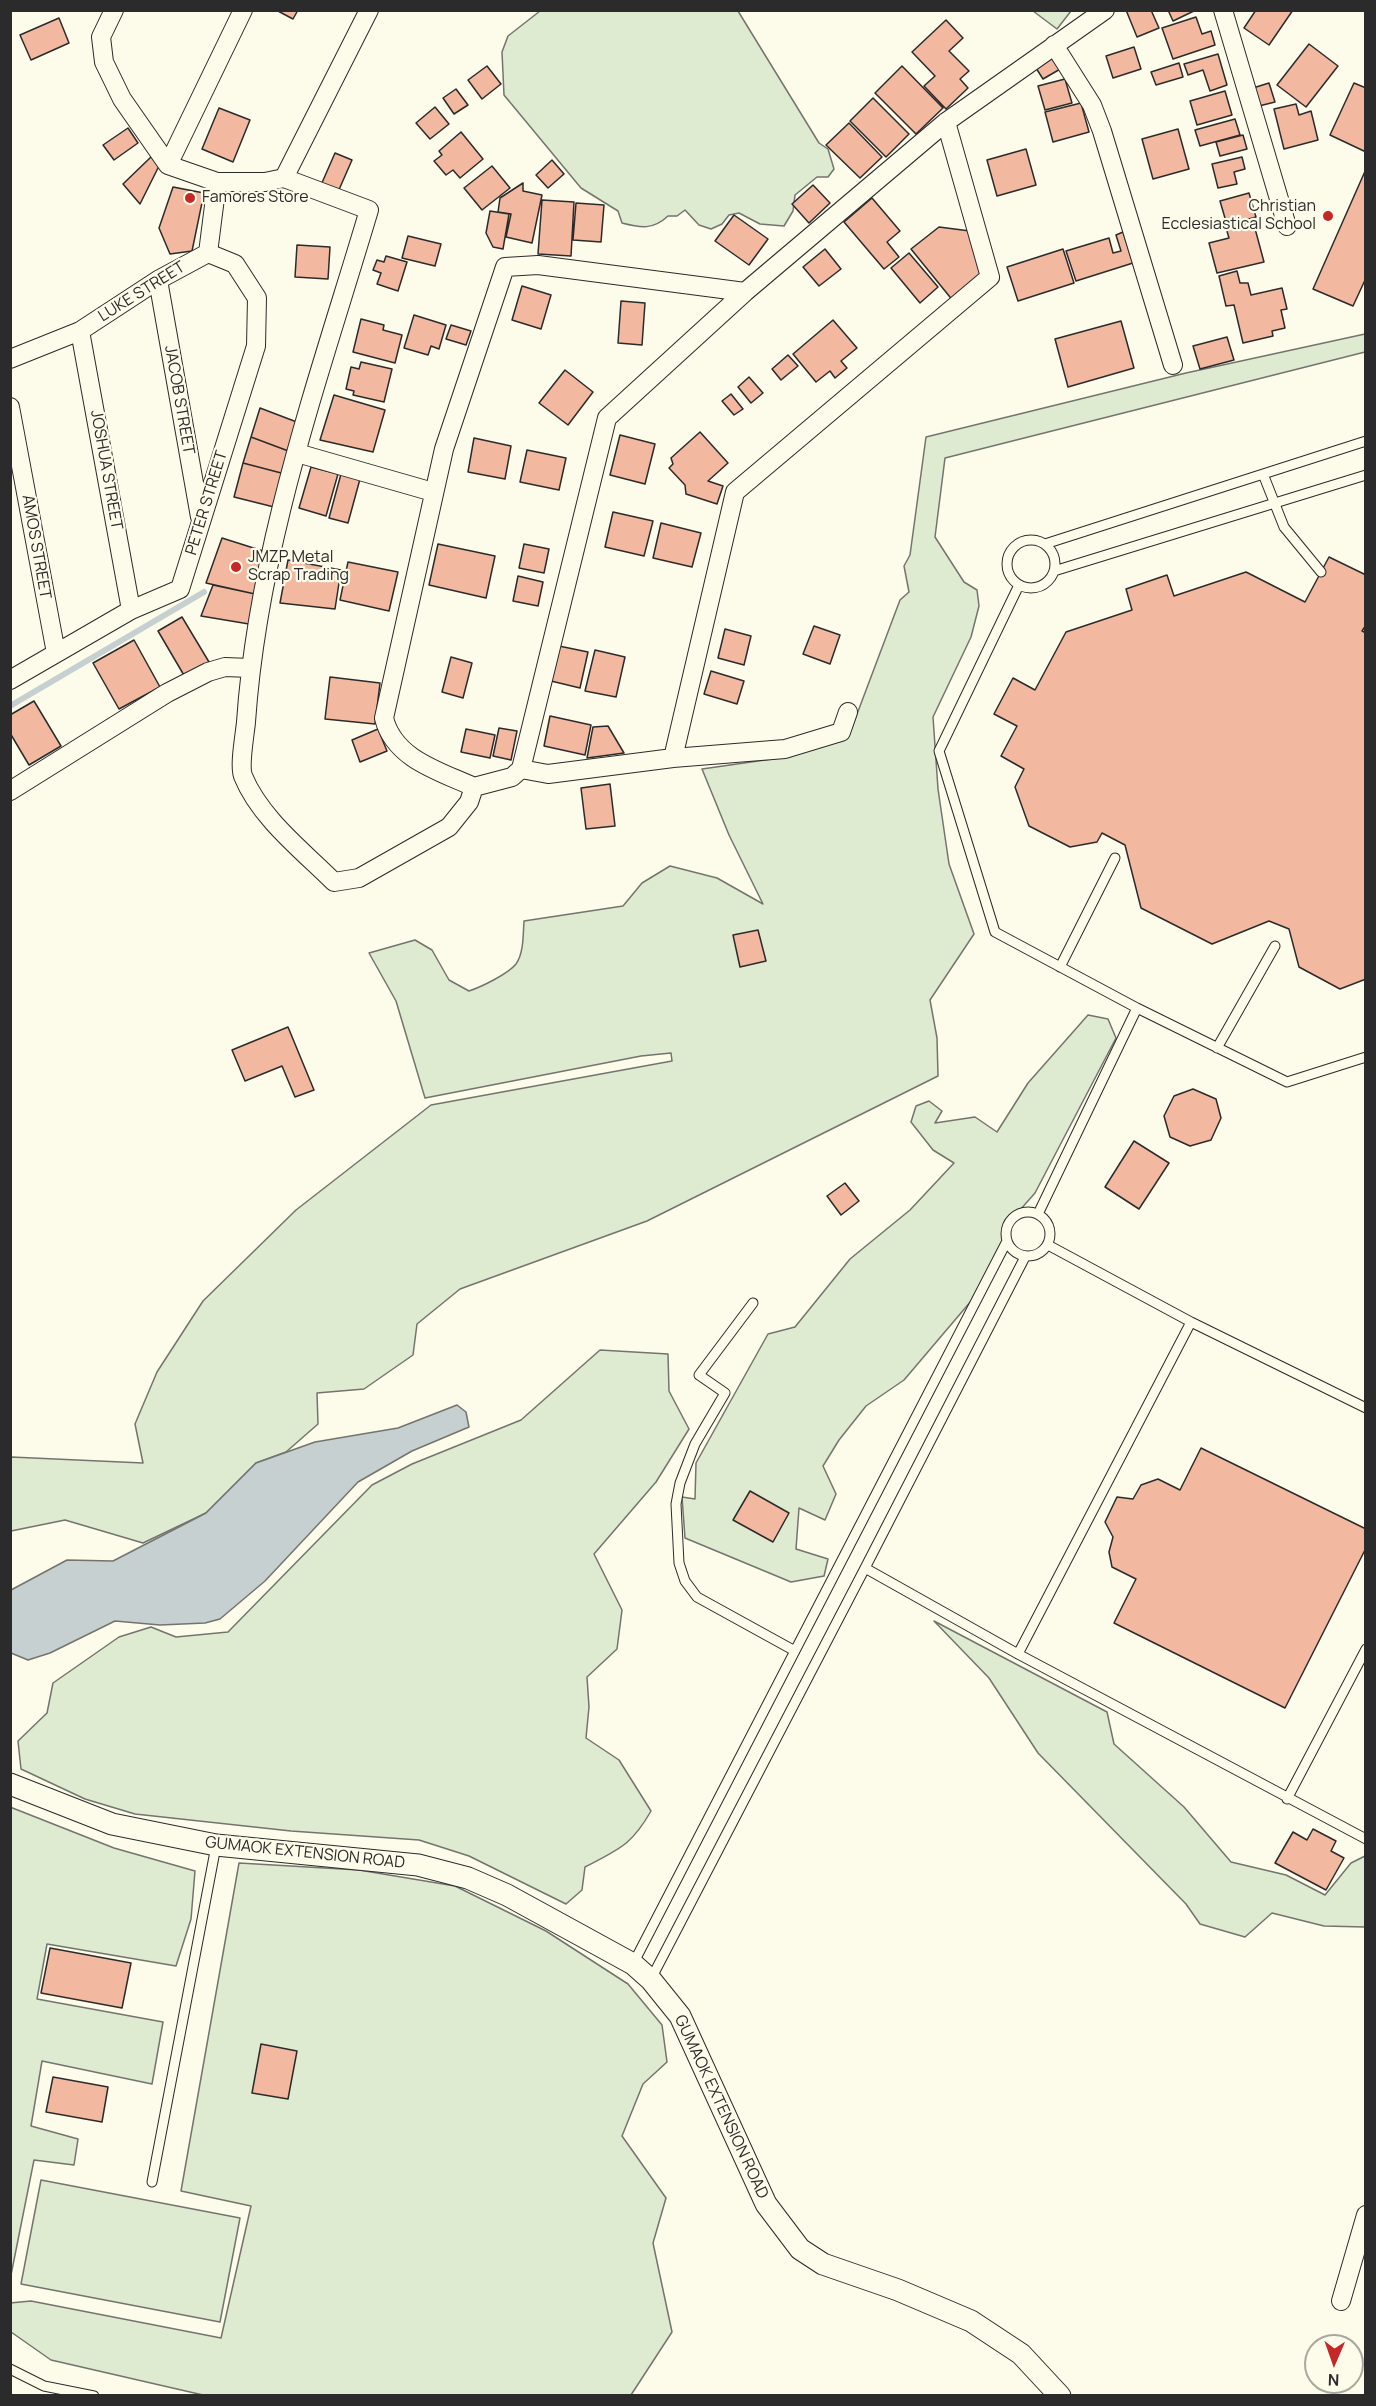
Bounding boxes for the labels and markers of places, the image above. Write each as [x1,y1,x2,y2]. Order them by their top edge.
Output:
place label: Famores Store [202,188,309,208]
marker: Famores Store [183,191,197,205]
place label: Christian Ecclesiastical School [1161,197,1316,235]
marker: Christian Ecclesiastical School [1321,209,1335,223]
place label: JMZP Metal Scrap Trading [248,548,349,586]
marker: JMZP Metal Scrap Trading [229,560,243,574]

